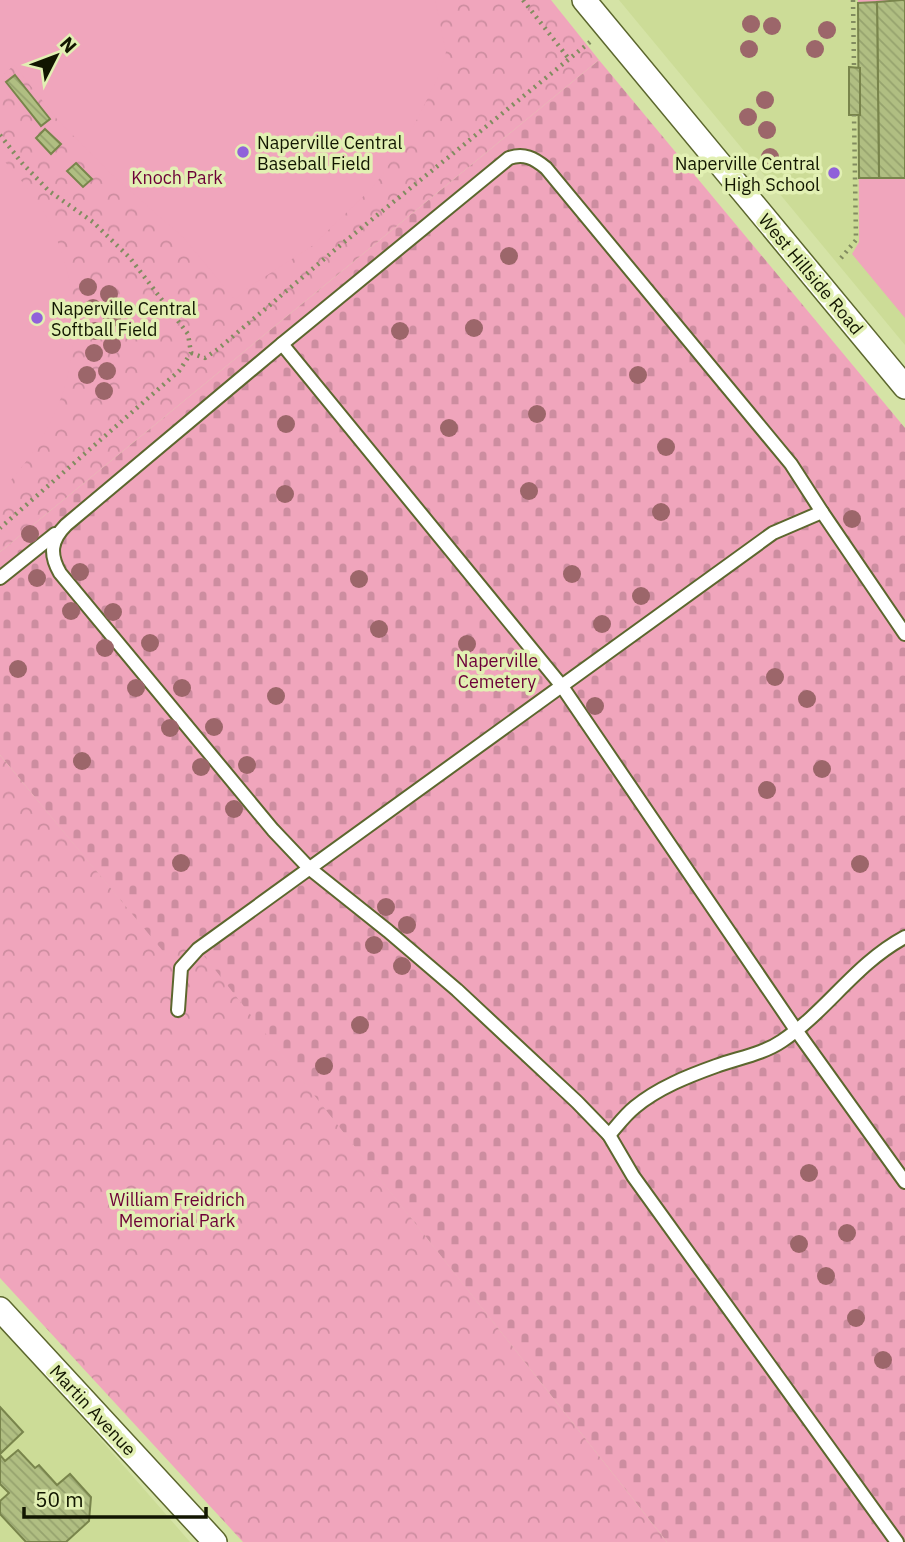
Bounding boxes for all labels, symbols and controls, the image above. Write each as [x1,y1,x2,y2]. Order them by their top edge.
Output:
north arrow [21,21,91,91]
text: N [55,31,82,58]
place label: Naperville Central Baseball Field [257,131,402,175]
marker: Naperville Central Baseball Field [235,144,251,160]
place label: Naperville Central High School [675,152,820,196]
marker: Naperville Central High School [826,165,842,181]
park label: Knoch Park [131,166,223,189]
street label: West Hillside Road [754,209,868,339]
place label: Naperville Central Softball Field [51,297,196,341]
marker: Naperville Central Softball Field [29,310,45,326]
park label: Naperville Cemetery [456,649,538,693]
park label: William Freidrich Memorial Park [109,1188,245,1232]
street label: Martin Avenue [45,1360,141,1460]
scale bar [24,1476,206,1520]
text: 50 m [35,1485,84,1513]

